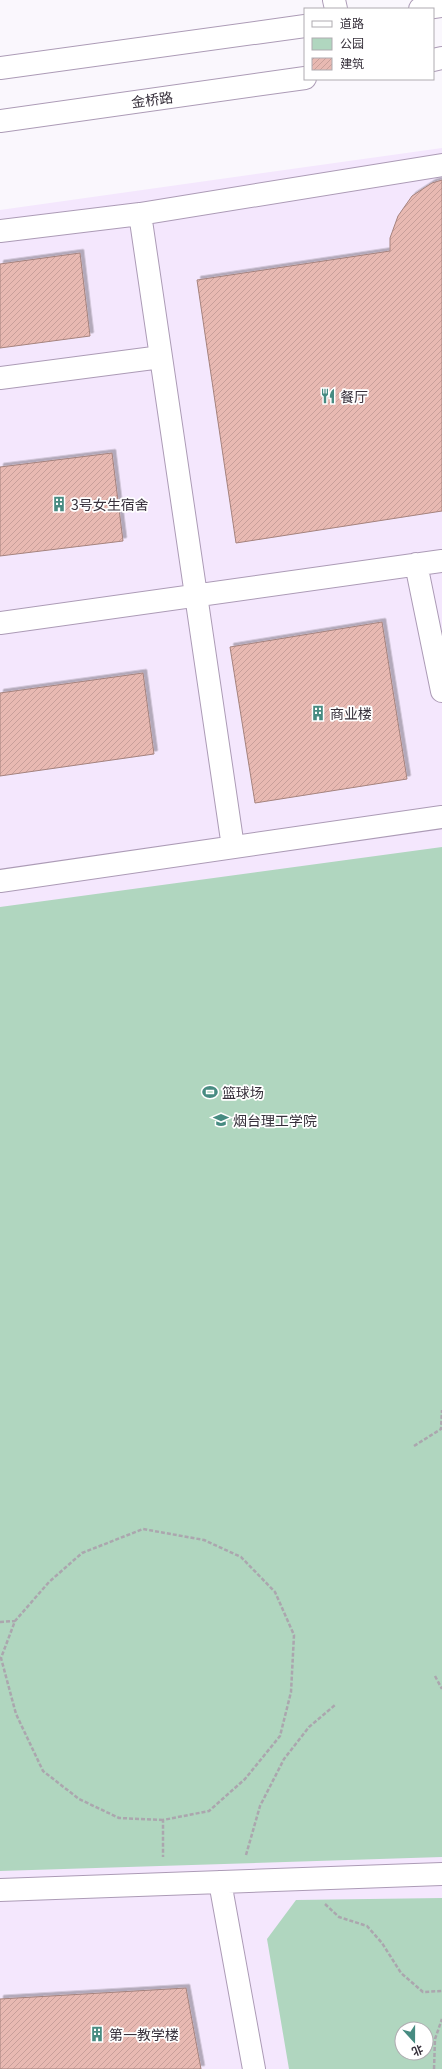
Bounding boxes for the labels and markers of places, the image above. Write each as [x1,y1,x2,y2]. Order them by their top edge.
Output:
place label: 餐厅 [340,386,368,406]
restaurant icon: 餐厅 [319,387,337,405]
place label: 3号女生宿舍 [71,494,149,514]
building icon: 3号女生宿舍 [50,495,68,513]
place label: 商业楼 [330,703,372,723]
building icon: 商业楼 [309,704,327,722]
place label: 篮球场 [222,1082,264,1102]
sports icon: 篮球场 [201,1083,219,1101]
place label: 烟台理工学院 [233,1110,317,1130]
school or university icon: 烟台理工学院 [212,1111,230,1129]
place label: 第一教学楼 [109,2024,179,2044]
building icon: 第一教学楼 [88,2025,106,2043]

